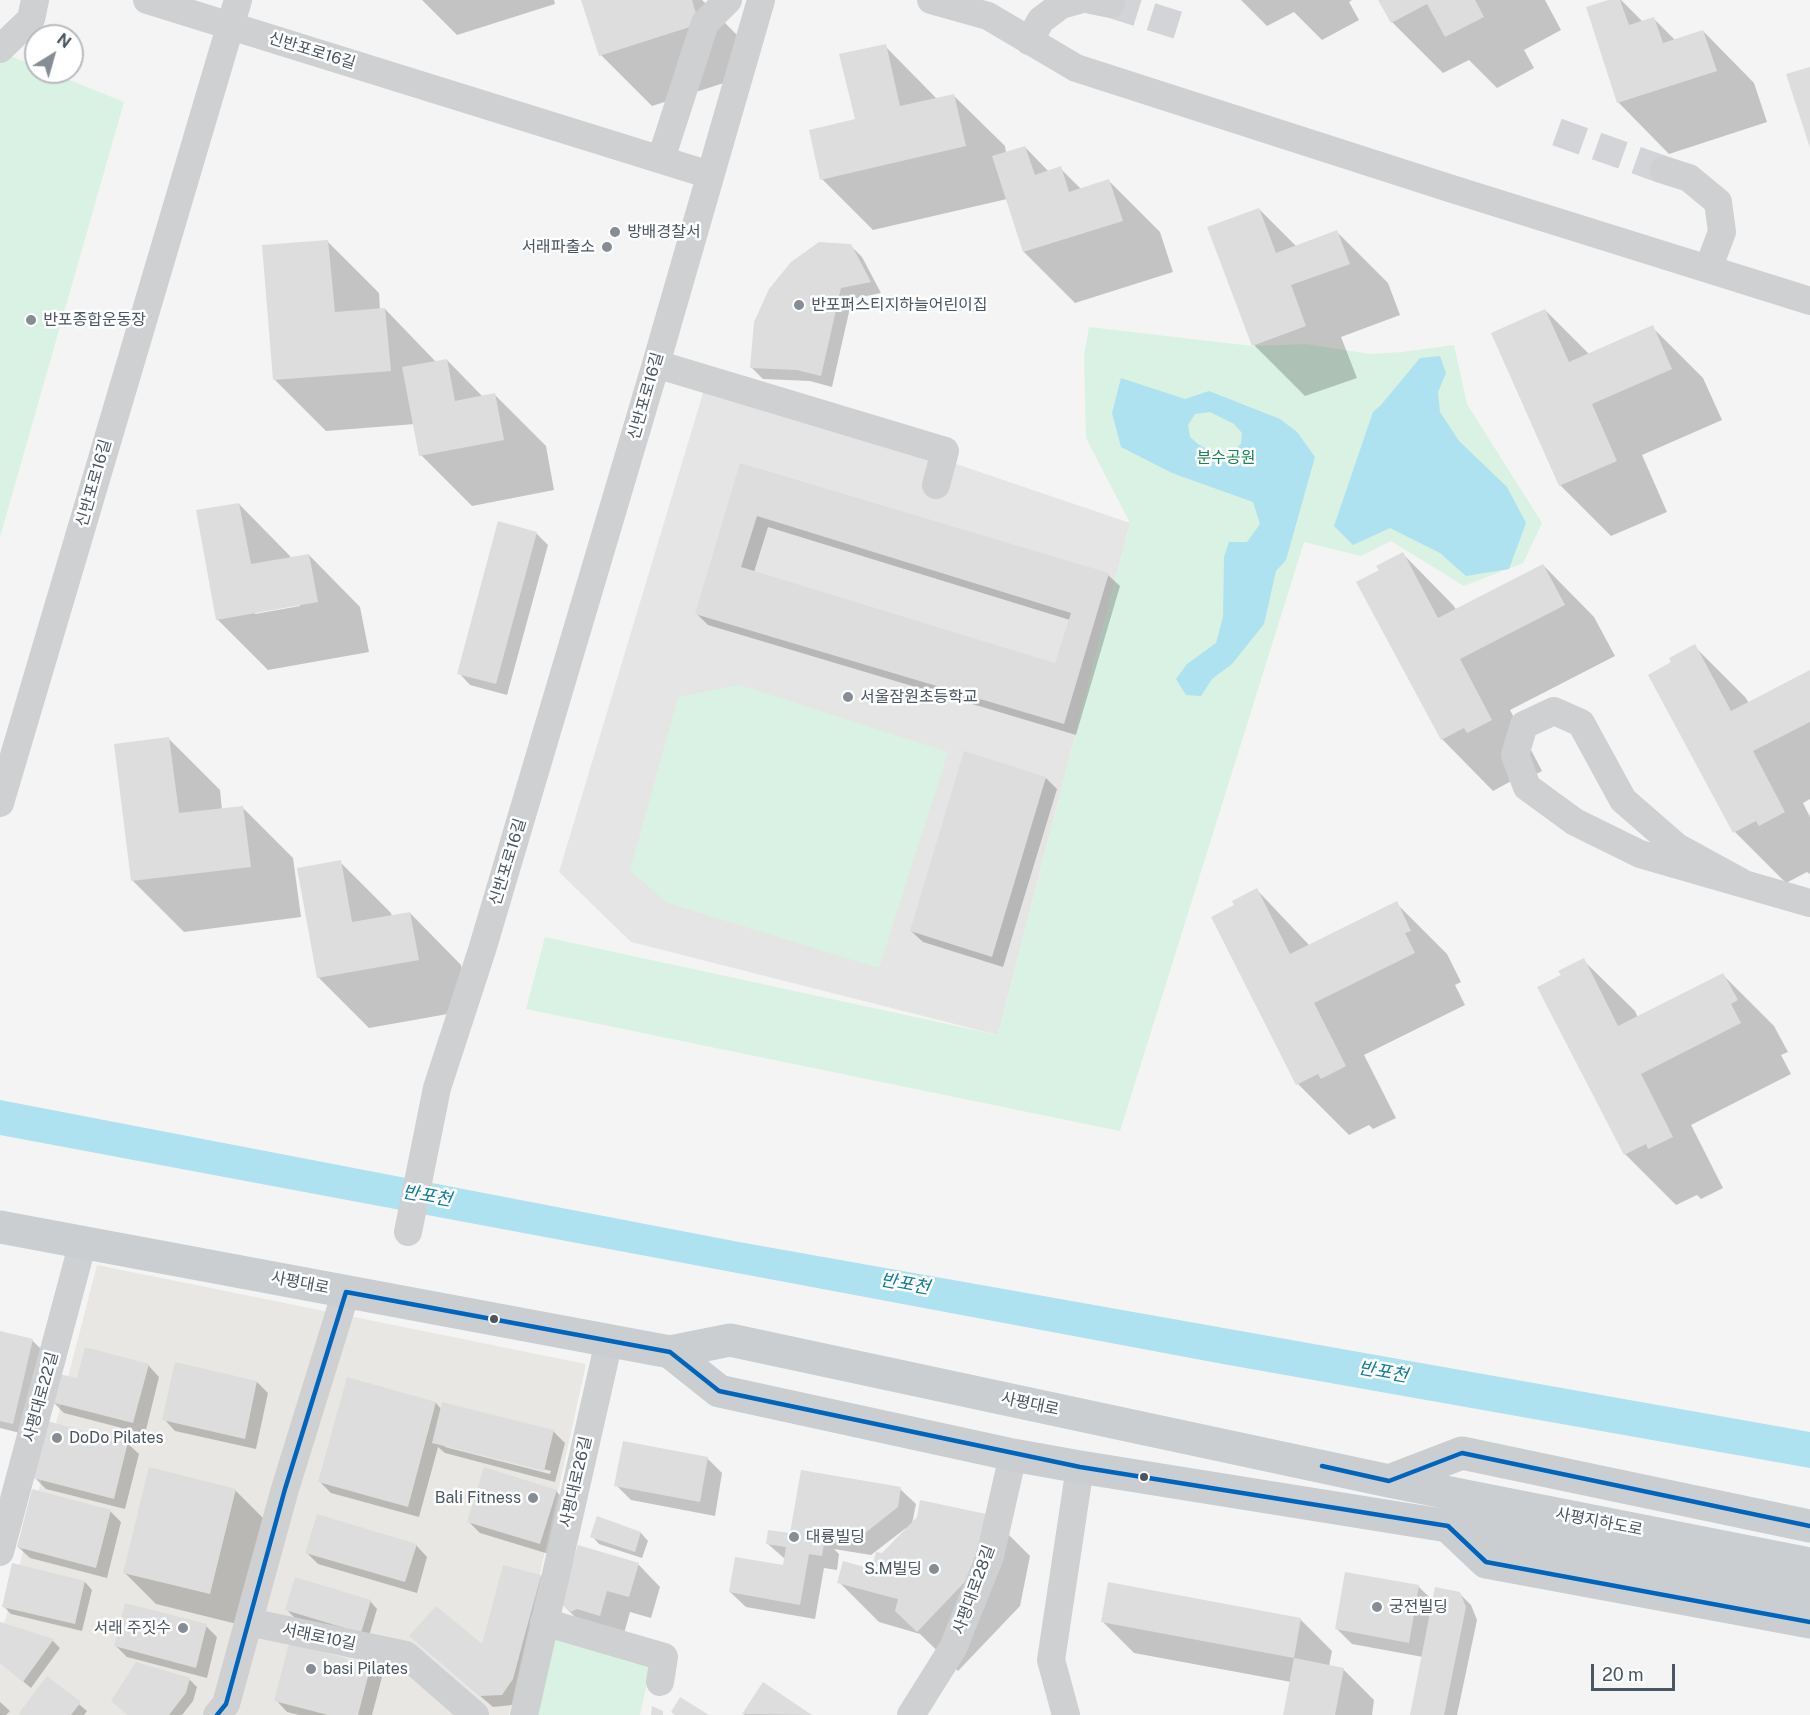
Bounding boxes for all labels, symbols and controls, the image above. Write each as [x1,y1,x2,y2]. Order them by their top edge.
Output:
north arrow [24,24,84,84]
text: N [53,29,75,52]
street label: 신반포로16길 [266,29,358,73]
place label: 방배경찰서 [627,222,701,242]
marker: 방배경찰서 [608,225,622,239]
place label: 서래파출소 [521,237,595,257]
marker: 서래파출소 [600,240,614,254]
place label: 반포퍼스티지하늘어린이집 [811,295,988,315]
marker: 반포퍼스티지하늘어린이집 [792,298,806,312]
place label: 반포종합운동장 [43,310,146,330]
marker: 반포종합운동장 [24,313,38,327]
street label: 신반포로16길 [624,350,668,442]
street label: 신반포로16길 [72,437,116,529]
park label: 분수공원 [1197,448,1255,468]
place label: 서울잠원초등학교 [860,687,978,707]
marker: 서울잠원초등학교 [841,690,855,704]
street label: 신반포로16길 [486,816,530,908]
water label: 반포천 [401,1181,453,1211]
street label: 사평대로 [269,1268,331,1298]
water label: 반포천 [879,1269,931,1299]
unlabelled marker [488,1313,500,1325]
street label: 사평대로22길 [20,1350,62,1444]
water label: 반포천 [1357,1357,1409,1387]
street label: 사평대로 [999,1388,1061,1420]
place label: DoDo Pilates [69,1428,164,1448]
marker: DoDo Pilates [50,1431,64,1445]
street label: 사평대로26길 [556,1434,596,1530]
unlabelled marker [1138,1471,1150,1483]
place label: Bali Fitness [435,1488,521,1508]
marker: Bali Fitness [526,1491,540,1505]
street label: 사평지하도로 [1554,1504,1644,1540]
place label: 대륭빌딩 [806,1527,865,1547]
marker: 대륭빌딩 [787,1530,801,1544]
street label: 사평대로28길 [949,1543,999,1637]
place label: S.M빌딩 [864,1559,922,1579]
marker: S.M빌딩 [927,1562,941,1576]
place label: 궁전빌딩 [1389,1597,1448,1617]
marker: 궁전빌딩 [1370,1600,1384,1614]
place label: 서래 주짓수 [94,1618,171,1638]
street label: 서래로10길 [280,1620,358,1654]
marker: 서래 주짓수 [176,1621,190,1635]
scale bar [1594,1652,1678,1690]
place label: basi Pilates [323,1659,408,1679]
marker: basi Pilates [304,1662,318,1676]
text: 20 m [1602,1664,1644,1685]

